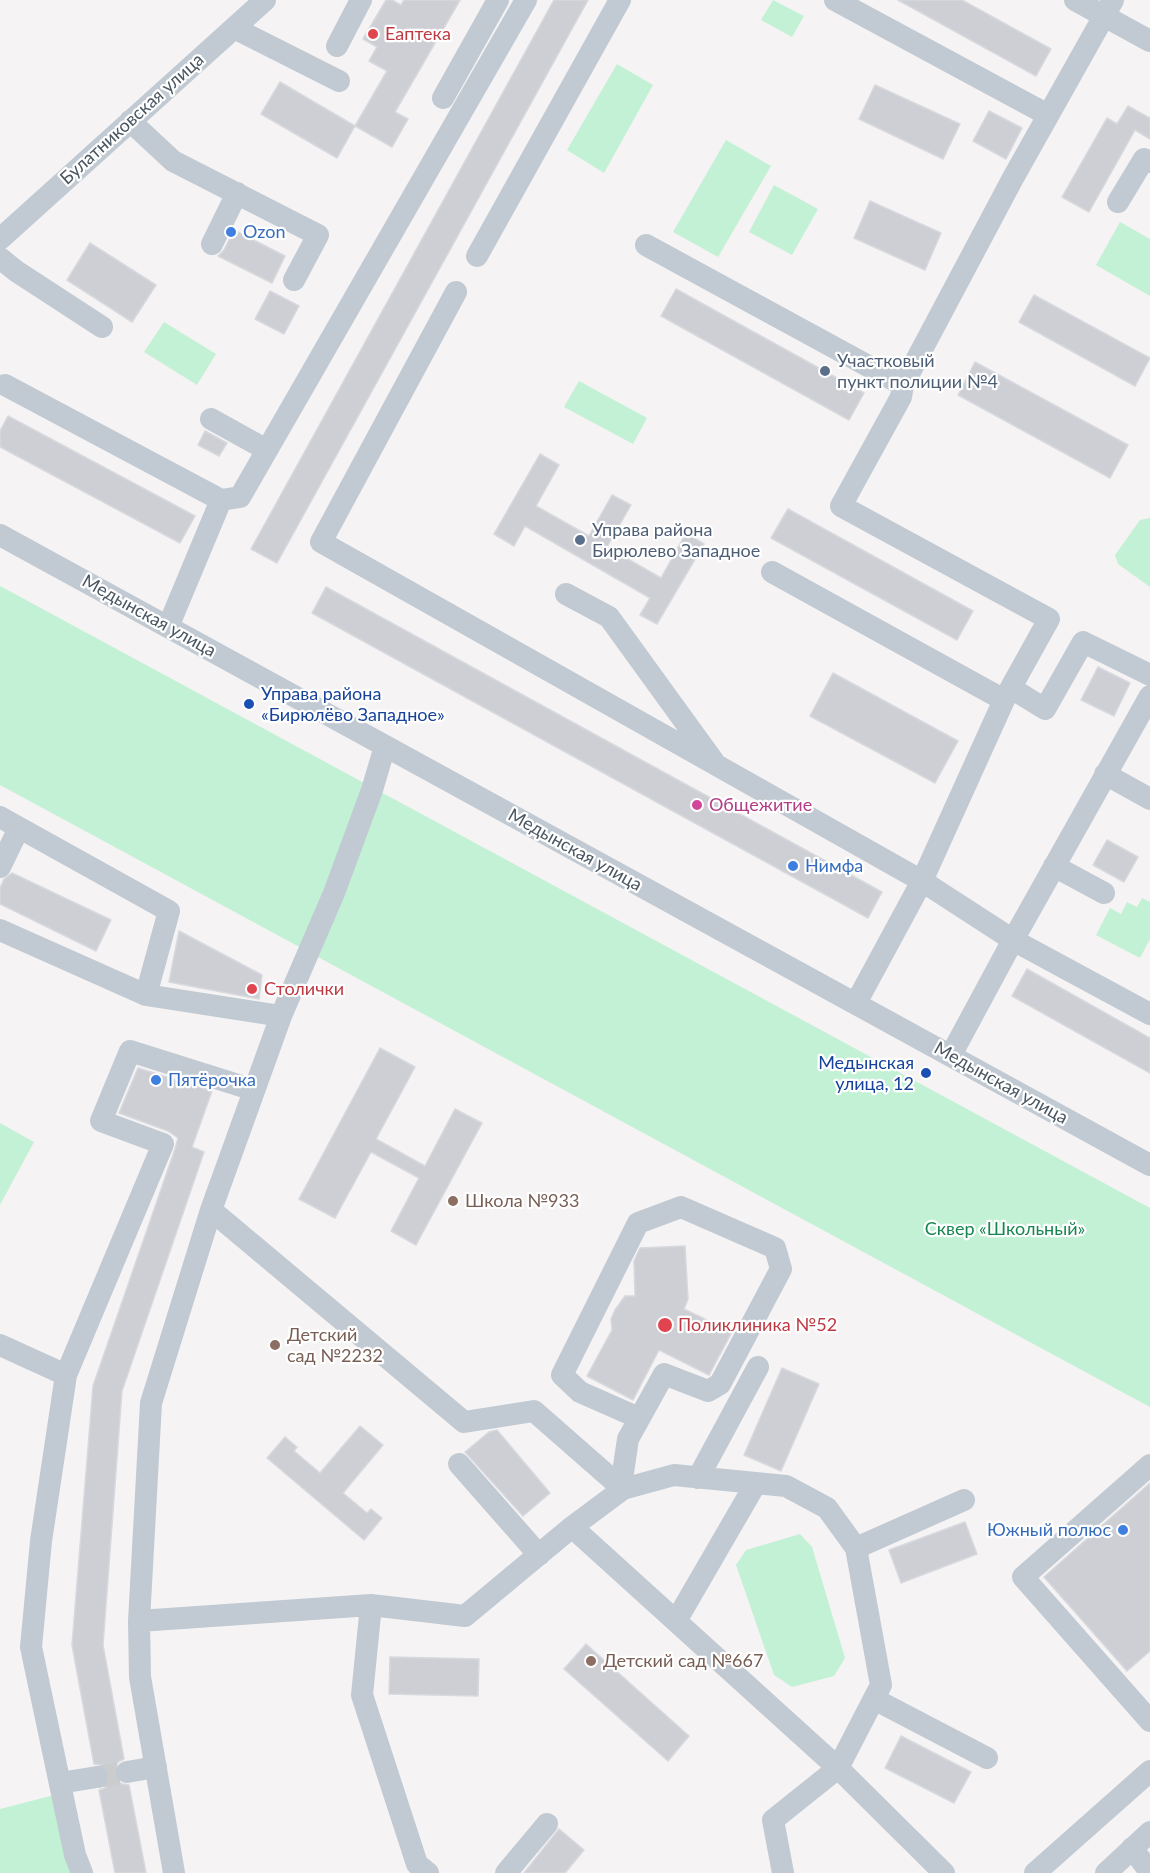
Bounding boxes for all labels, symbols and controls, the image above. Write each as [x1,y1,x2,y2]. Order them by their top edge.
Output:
place label: Еаптека [385,23,451,45]
marker: Еаптека [366,27,380,41]
street label: Булатниковская улица [56,49,208,189]
place label: Ozon [243,221,285,243]
marker: Ozon [224,225,238,239]
place label: Участковый пункт полиции №4 [837,350,998,392]
marker: Участковый пункт полиции №4 [818,364,832,378]
place label: Управа района Бирюлево Западное [592,519,760,562]
marker: Управа района Бирюлево Западное [573,533,587,547]
street label: Медынская улица [78,570,220,662]
place label: Управа района «Бирюлёво Западное» [261,683,445,726]
marker: Управа района «Бирюлёво Западное» [242,697,256,711]
place label: Общежитие [709,794,812,816]
marker: Общежитие [690,798,704,812]
street label: Медынская улица [504,804,646,896]
place label: Нимфа [805,855,863,877]
marker: Нимфа [786,859,800,873]
place label: Столички [264,978,344,1000]
marker: Столички [245,982,259,996]
street label: Медынская улица [930,1037,1072,1129]
place label: Медынская улица, 12 [818,1052,914,1094]
marker: Медынская улица, 12 [919,1066,933,1080]
place label: Пятёрочка [168,1069,256,1091]
marker: Пятёрочка [149,1073,163,1087]
place label: Школа №933 [465,1190,579,1212]
marker: Школа №933 [446,1194,460,1208]
park label: Сквер «Школьный» [925,1218,1085,1240]
place label: Поликлиника №52 [678,1314,837,1336]
marker: Поликлиника №52 [656,1316,674,1334]
place label: Детский сад №2232 [287,1324,383,1366]
marker: Детский сад №2232 [268,1338,282,1352]
place label: Южный полюс [987,1519,1111,1541]
marker: Южный полюс [1116,1523,1130,1537]
place label: Детский сад №667 [603,1650,763,1672]
marker: Детский сад №667 [584,1654,598,1668]

